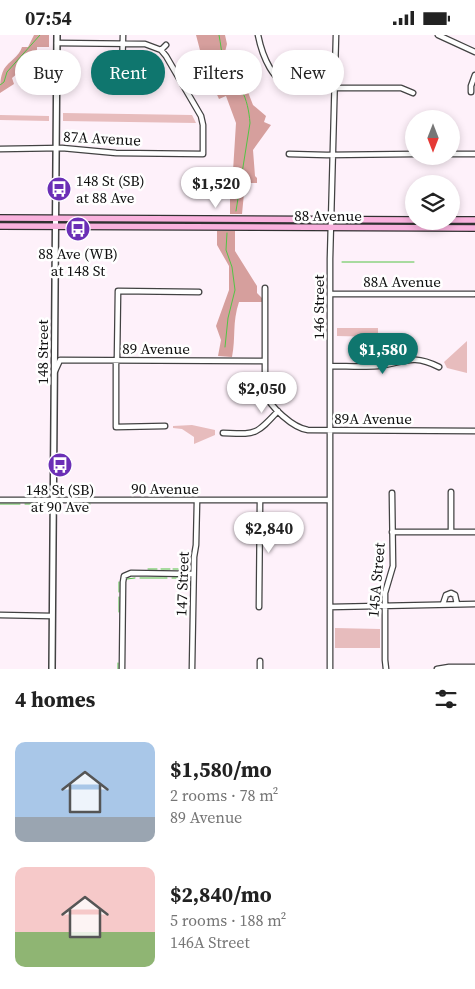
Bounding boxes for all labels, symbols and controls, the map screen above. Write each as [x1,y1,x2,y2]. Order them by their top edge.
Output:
text: 07:54 [25,5,72,31]
chip: Buy [15,50,81,95]
chip: Rent [91,50,165,95]
chip: Filters [175,50,262,95]
chip: New [272,50,344,95]
north arrow [405,110,460,165]
map controls [405,110,460,230]
street label: 87A Avenue [63,125,142,151]
pin: $1,520 [175,167,257,209]
place label: 148 St (SB) at 88 Ave [76,170,145,208]
text: $1,520 [192,172,240,194]
button: layers [405,175,460,230]
bus stop icon: 148 St (SB) at 88 Ave [46,176,72,202]
street label: 88 Avenue [294,205,362,226]
bus stop icon: 88 Ave (WB) at 148 St [65,216,91,242]
place label: 88 Ave (WB) at 148 St [38,243,118,281]
street label: 88A Avenue [363,271,441,292]
street label: 146 Street [308,274,329,339]
street label: 148 Street [32,319,53,384]
pin: $1,580 [342,333,424,375]
street label: 89 Avenue [122,338,190,359]
text: $1,580 [359,338,407,360]
pin: $2,050 [221,371,303,414]
text: $2,050 [238,377,286,399]
street label: 89A Avenue [334,408,412,429]
bus stop icon: 148 St (SB) at 90 Ave [47,452,73,478]
street label: 90 Avenue [131,478,199,499]
place label: 148 St (SB) at 90 Ave [26,479,94,517]
pin: $2,840 [228,511,310,554]
text: $2,840 [245,517,293,539]
street label: 145A Street [362,542,390,618]
street label: 147 Street [170,551,194,617]
text: 4 homes [15,685,95,714]
icon: filters [432,685,460,713]
text: $1,580/mo [170,755,272,784]
icon: home [55,762,115,822]
text: 2 rooms · 78 m² [170,784,278,806]
text: 89 Avenue [170,806,242,828]
text: $2,840/mo [170,880,272,909]
icon: home [55,887,115,947]
text: 5 rooms · 188 m² [170,909,286,931]
text: 146A Street [170,931,250,953]

